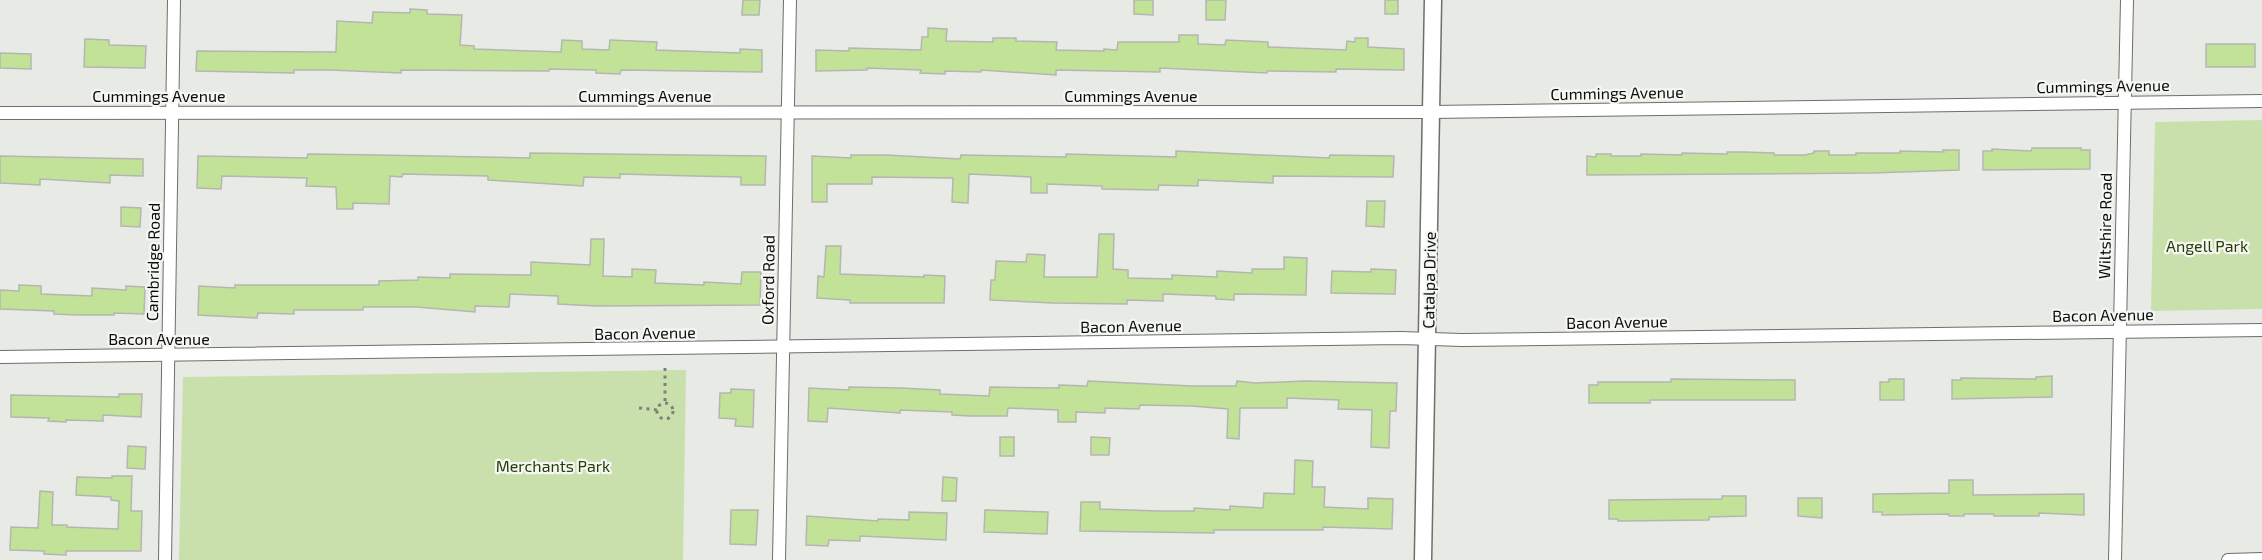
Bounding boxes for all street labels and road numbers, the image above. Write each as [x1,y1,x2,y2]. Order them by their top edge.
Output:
street label: Cummings Avenue [2036,75,2170,96]
street label: Cummings Avenue [1550,82,1684,103]
street label: Cummings Avenue [92,86,226,105]
street label: Cummings Avenue [578,86,712,105]
street label: Cummings Avenue [1064,86,1198,105]
street label: Wiltshire Road [2094,173,2115,279]
street label: Cambridge Road [142,203,163,321]
street label: Catalpa Drive [1418,231,1439,329]
street label: Oxford Road [757,235,778,325]
street label: Bacon Avenue [2052,304,2154,325]
street label: Bacon Avenue [1566,311,1668,332]
street label: Bacon Avenue [1080,315,1182,336]
street label: Bacon Avenue [594,322,696,343]
street label: Bacon Avenue [108,329,210,348]

